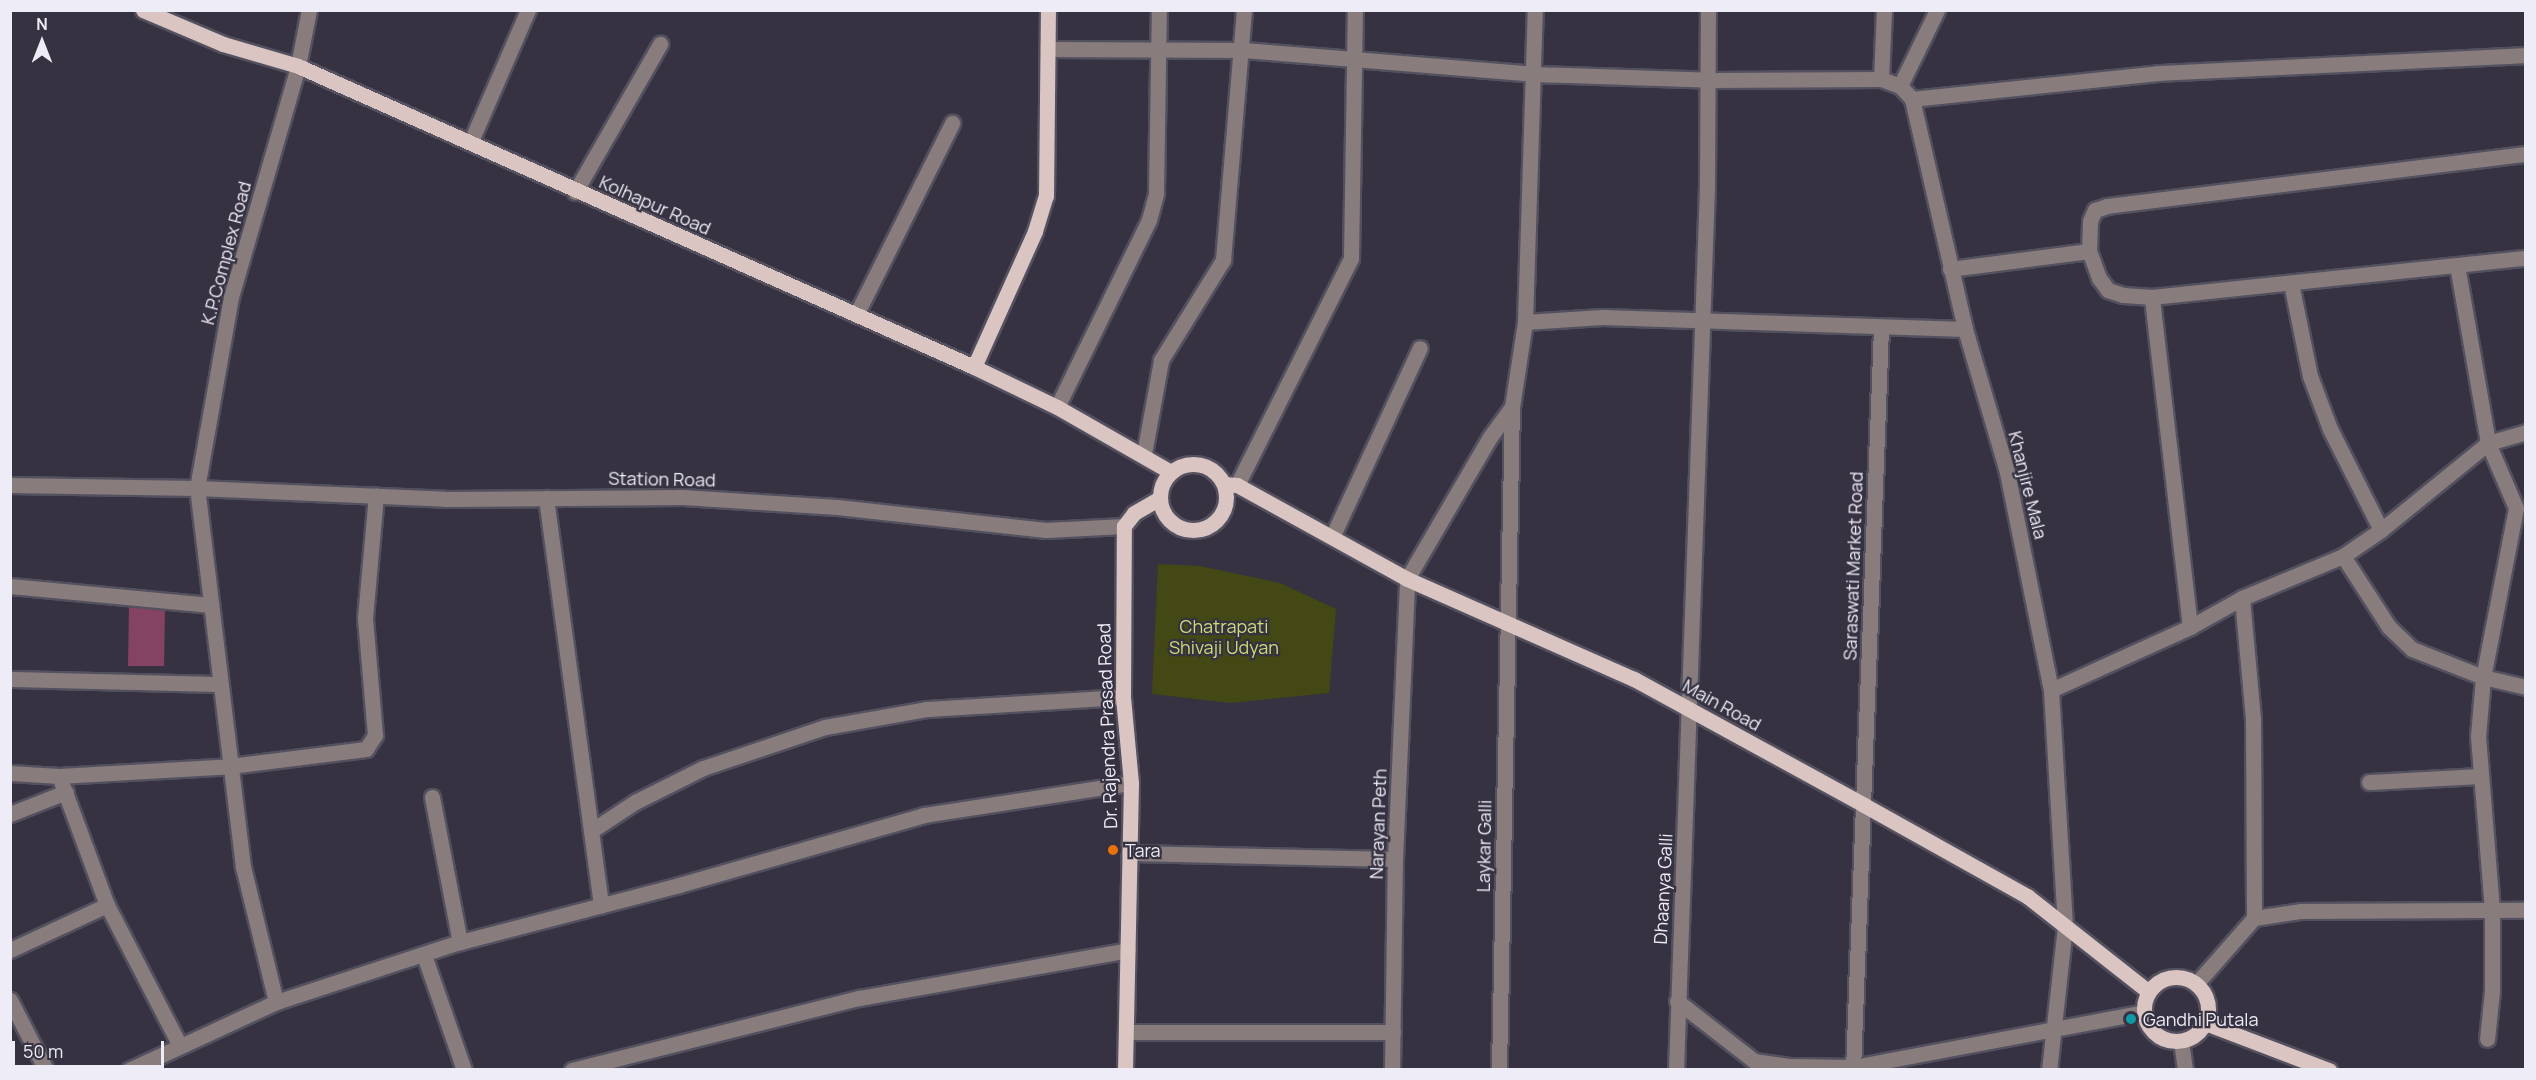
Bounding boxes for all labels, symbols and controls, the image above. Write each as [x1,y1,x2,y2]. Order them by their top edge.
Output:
north arrow [12,12,72,72]
text: N [36,13,48,35]
street label: Kolhapur Road [596,171,714,239]
street label: K.P.Complex Road [196,179,256,327]
street label: Khanjire Mala [2004,429,2052,541]
street label: Station Road [608,467,716,491]
street label: Saraswati Market Road [1839,471,1867,661]
park label: Chatrapati Shivaji Udyan [1169,616,1279,658]
street label: Dr. Rajendra Prasad Road [1093,623,1121,829]
street label: Main Road [1679,675,1765,735]
street label: Narayan Peth [1365,768,1391,880]
street label: Laykar Galli [1472,800,1496,892]
street label: Dhaanya Galli [1649,833,1677,945]
place label: Tara [1125,839,1161,861]
marker: Tara [1106,843,1120,857]
place label: Gandhi Putala [2143,1008,2258,1030]
marker: Gandhi Putala [2124,1012,2138,1026]
scale bar [15,1029,166,1067]
text: 50 m [23,1039,63,1063]

